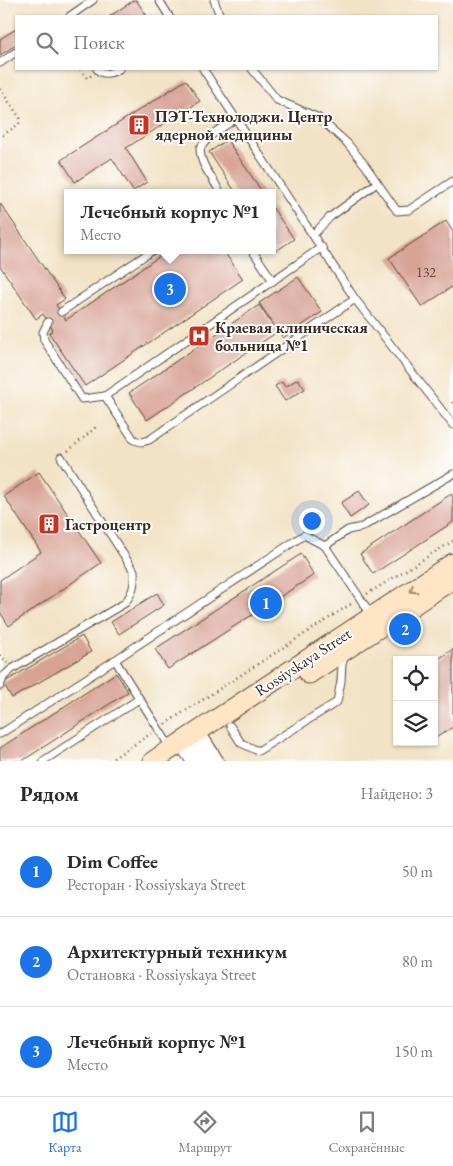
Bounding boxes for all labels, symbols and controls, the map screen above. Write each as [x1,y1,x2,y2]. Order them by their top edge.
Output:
search box [15,15,438,70]
icon: search [33,29,61,57]
text: Поиск [73,30,125,55]
place label: ПЭТ-Технолоджи. Центр ядерной медицины [154,106,332,145]
building icon: ПЭТ-Технолоджи. Центр ядерной медицины [127,113,151,137]
popup [64,189,276,254]
text: Лечебный корпус №1 [80,199,260,224]
text: Место [80,224,121,245]
house number: 132 [416,263,436,281]
pin: 3 [154,270,186,308]
place label: Краевая клиническая больница №1 [215,317,368,356]
hospital icon: Краевая клиническая больница №1 [187,324,211,348]
your location [299,508,325,534]
building icon: Гастроцентр [37,512,61,536]
place label: Гастроцентр [65,514,151,535]
pin: 1 [250,584,282,622]
one-way arrow [409,584,418,593]
pin: 2 [389,610,421,648]
street label: Rossiyskaya Street [251,623,355,701]
map controls [393,656,438,746]
button: locate [393,656,438,701]
button: layers [393,701,438,746]
text: Рядом [20,780,79,807]
text: Найдено: 3 [361,783,433,804]
text: Dim Coffee [67,849,158,874]
text: 1 [32,861,40,882]
text: 50 m [402,861,433,882]
text: Ресторан · Rossiyskaya Street [67,874,245,895]
text: Архитектурный техникум [67,939,287,964]
text: 2 [32,951,40,972]
text: 80 m [402,951,433,972]
text: Остановка · Rossiyskaya Street [67,964,256,985]
text: Лечебный корпус №1 [67,1029,247,1054]
text: 3 [32,1041,40,1062]
text: 150 m [394,1041,433,1062]
text: Место [67,1054,108,1075]
tab: Карта [48,1108,82,1156]
tab: Маршрут [178,1108,232,1156]
tab: Сохранённые [328,1108,405,1156]

